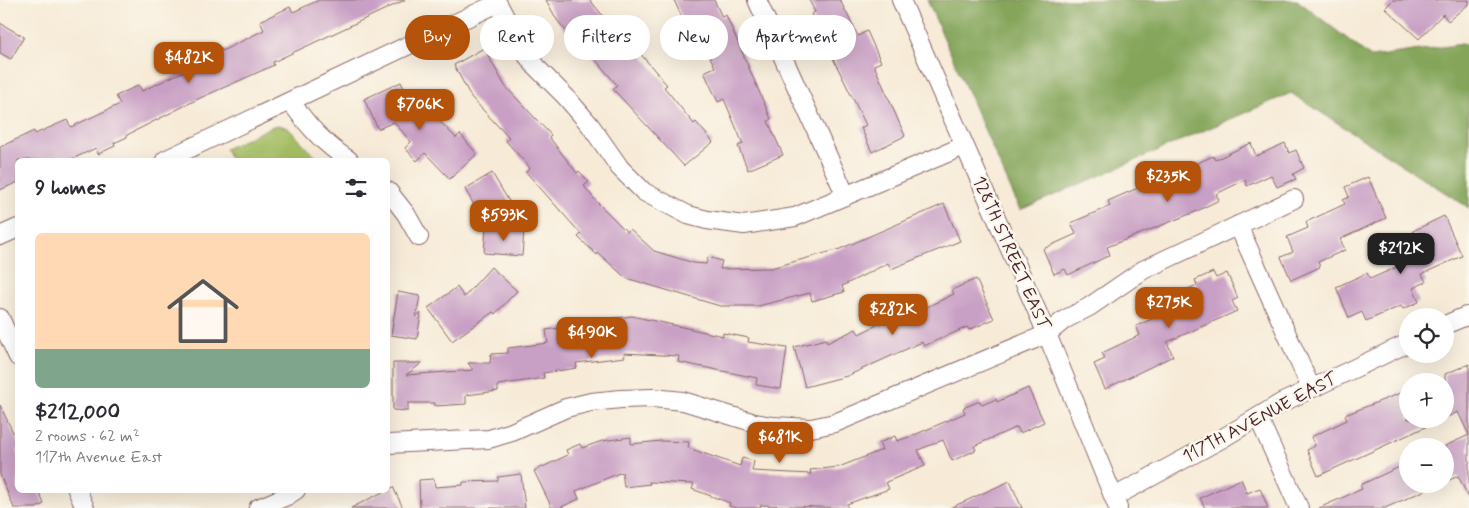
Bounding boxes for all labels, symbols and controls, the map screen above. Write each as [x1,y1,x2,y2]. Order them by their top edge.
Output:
chip: Buy [405,15,470,60]
chip: Rent [480,15,554,60]
chip: Filters [564,15,650,60]
chip: New [660,15,728,60]
chip: Apartment [738,15,856,60]
pin: $482K [154,42,224,84]
text: $482K [165,47,213,68]
pin: $706K [385,88,455,131]
text: $706K [396,94,444,115]
pin: $235K [1133,160,1203,203]
text: $235K [1146,166,1190,187]
street label: 128TH STREET EAST [966,172,1056,334]
text: 9 homes [35,174,106,202]
icon: filters [342,174,370,202]
pin: $593K [469,200,539,242]
text: $593K [481,205,527,226]
pin: $212K [1366,232,1436,275]
text: $212K [1379,238,1423,259]
icon: home [158,266,248,356]
pin: $275K [1134,286,1204,329]
text: $275K [1146,292,1192,313]
pin: $282K [858,294,928,336]
text: $282K [870,299,916,320]
map controls [1399,308,1454,493]
button: locate [1399,308,1454,363]
pin: $490K [557,316,627,359]
text: $490K [567,322,617,343]
street label: 117TH AVENUE EAST [1178,367,1342,469]
button: + [1399,373,1454,428]
text: $212,000 [35,398,120,426]
pin: $681K [745,422,815,464]
text: 2 rooms · 62 m² [35,426,140,447]
text: $681K [758,427,802,448]
button: − [1399,438,1454,493]
text: 117th Avenue East [35,447,162,468]

